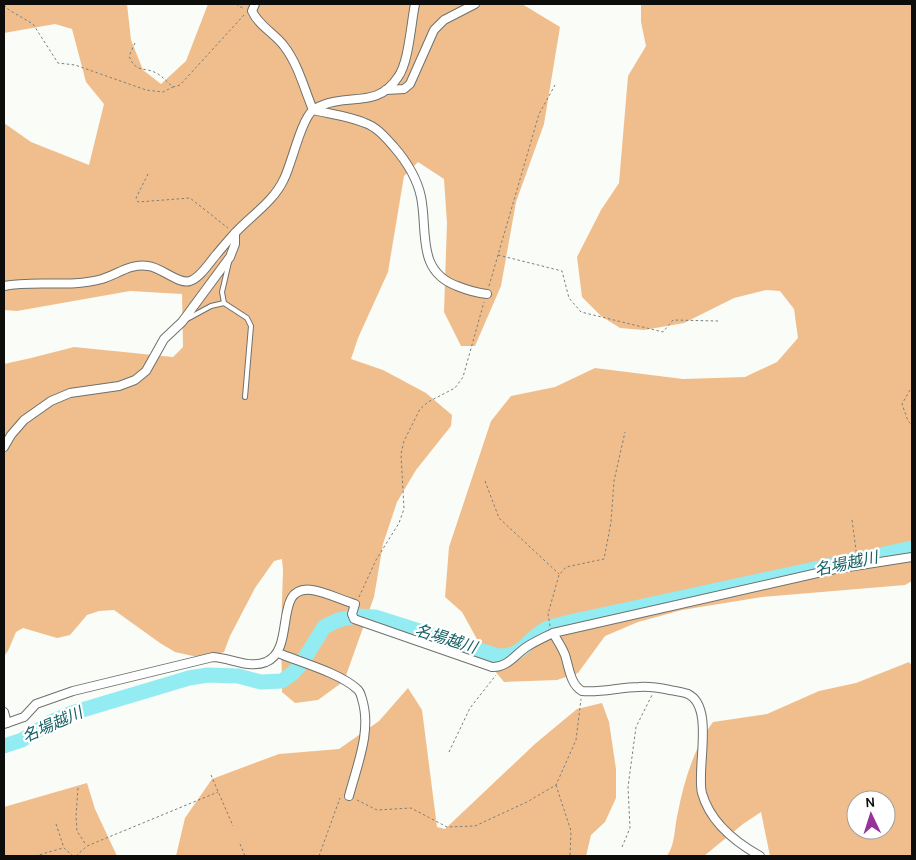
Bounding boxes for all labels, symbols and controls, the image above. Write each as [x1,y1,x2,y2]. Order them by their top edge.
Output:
water label: 名場越川 [813,547,881,579]
water label: 名場越川 [412,620,481,658]
water label: 名場越川 [19,702,87,746]
north arrow [846,790,896,840]
text: N [865,794,876,811]

